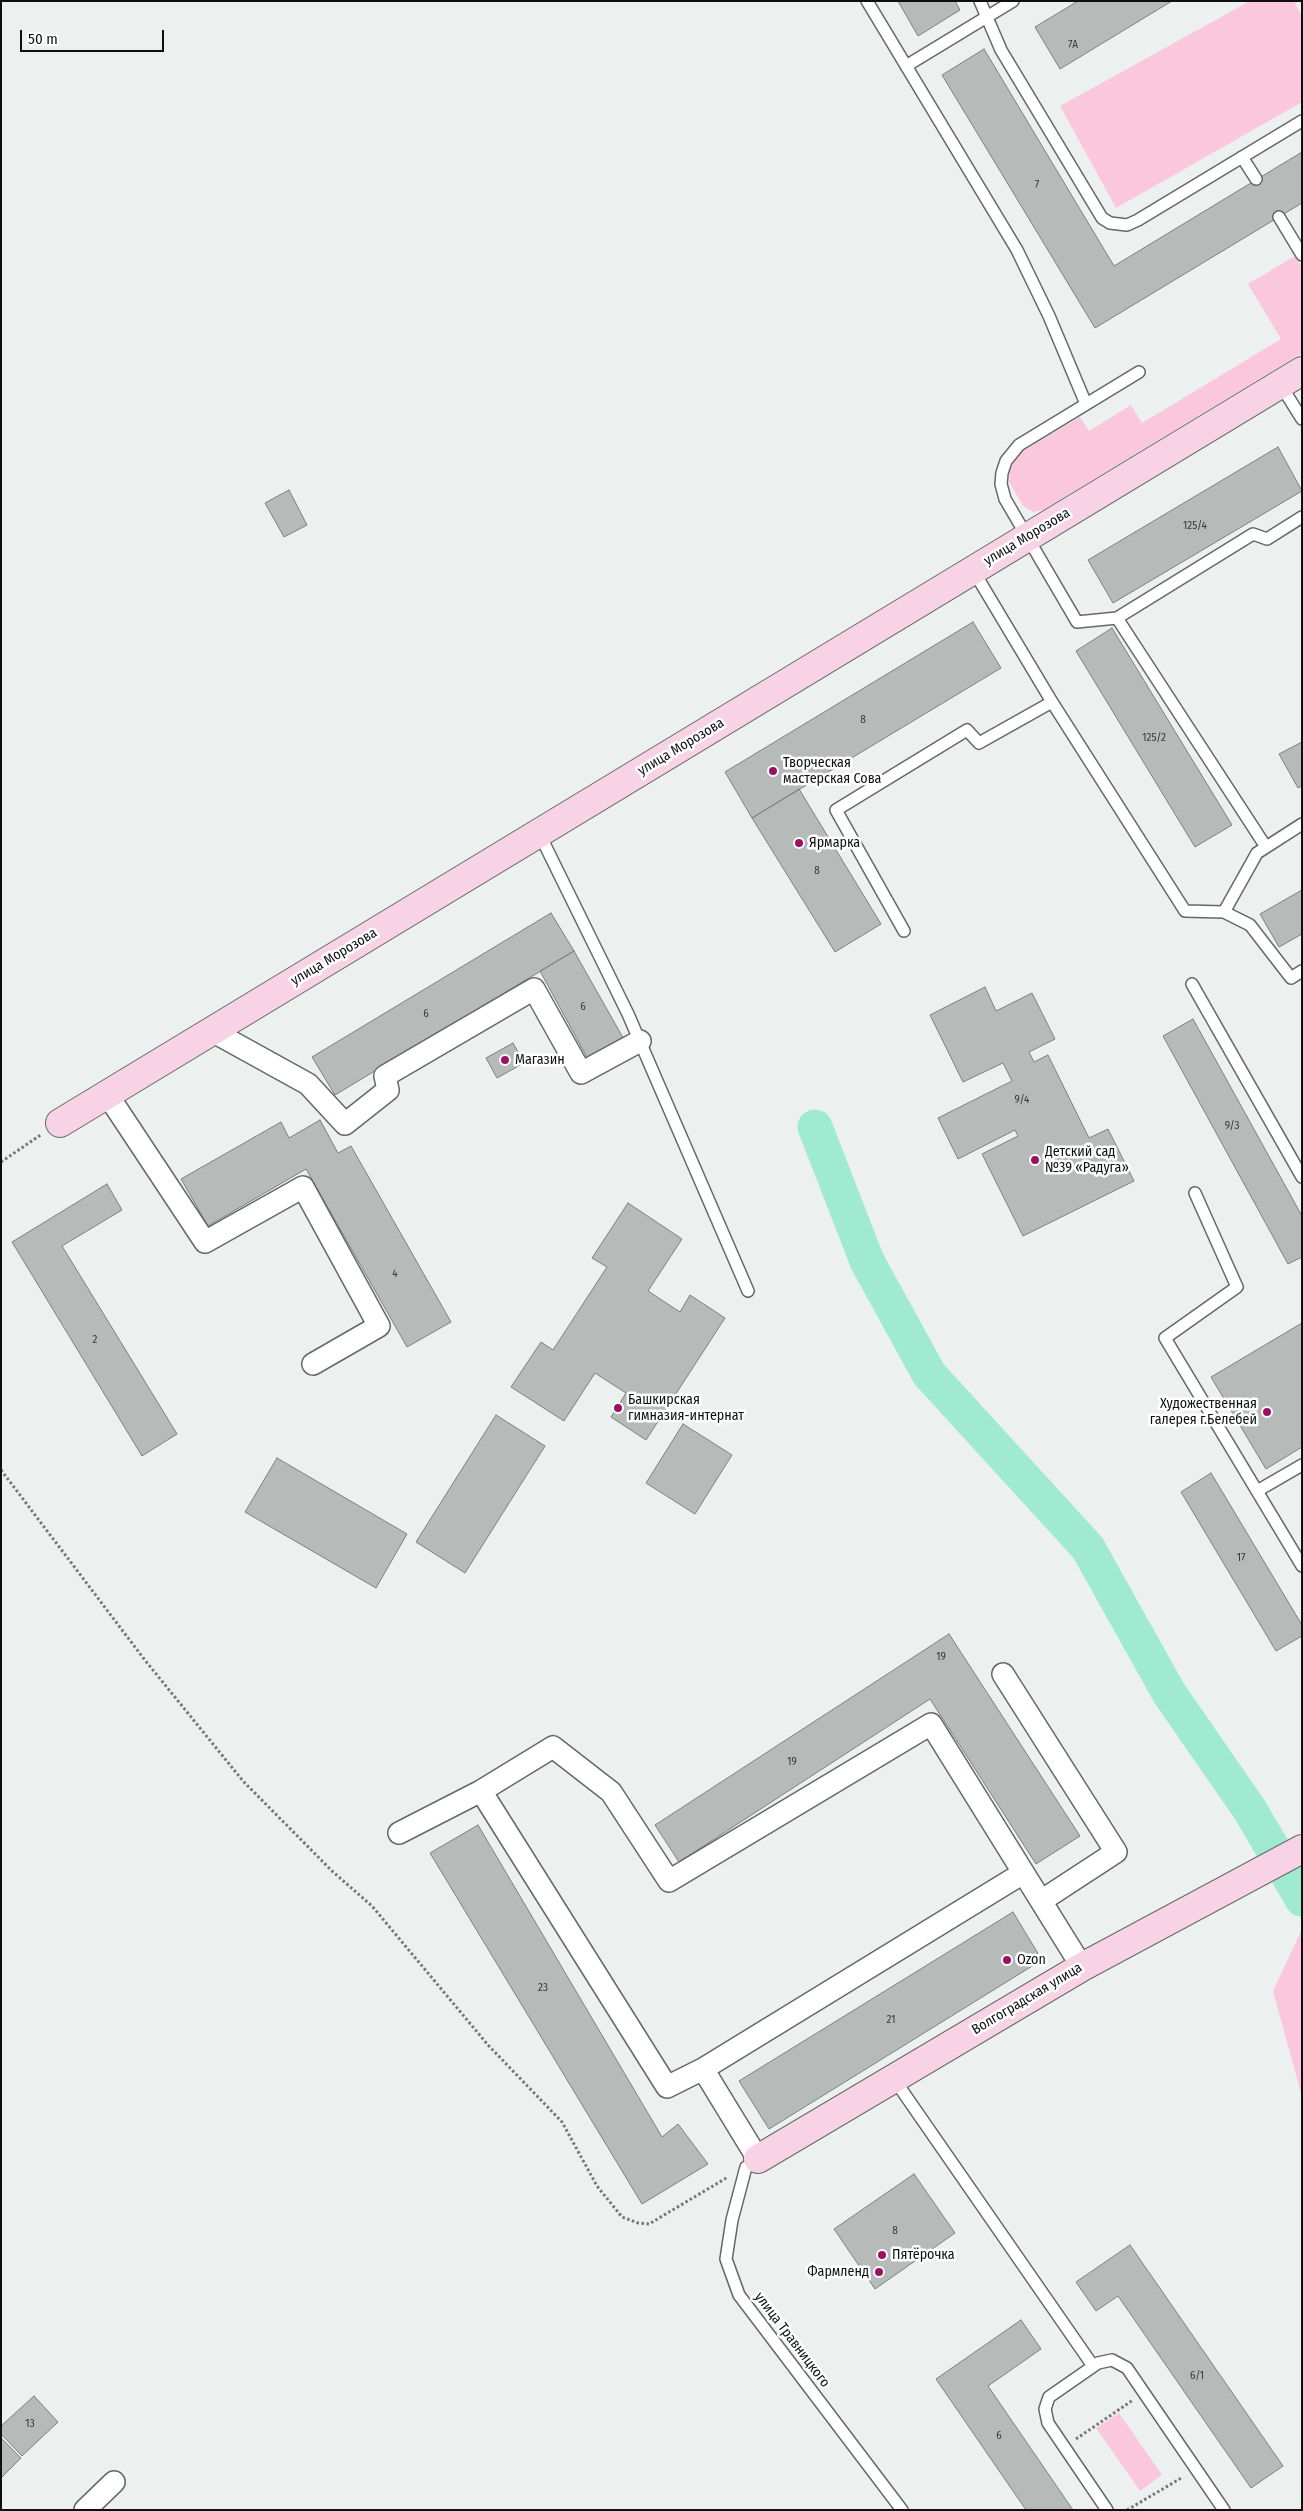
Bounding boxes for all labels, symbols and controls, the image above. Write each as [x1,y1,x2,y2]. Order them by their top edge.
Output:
scale bar [22,20,166,52]
text: 50 m [28,30,58,48]
house number: 7А [1068,38,1078,52]
house number: 7 [1035,178,1039,192]
street label: улица Морозова [981,505,1073,569]
house number: 125/4 [1183,519,1207,533]
house number: 8 [860,713,866,727]
street label: улица Морозова [635,715,727,779]
house number: 125/2 [1142,731,1166,745]
place label: Творческая мастерская Сова [783,755,881,788]
marker: Творческая мастерская Сова [767,765,779,777]
place label: Ярмарка [809,835,860,851]
marker: Ярмарка [793,837,805,849]
house number: 8 [814,864,820,878]
street label: улица Морозова [288,925,380,989]
house number: 6 [580,1000,586,1014]
house number: 6 [423,1007,429,1021]
place label: Магазин [515,1052,565,1068]
marker: Магазин [499,1054,511,1066]
house number: 9/4 [1015,1093,1029,1107]
house number: 9/3 [1225,1119,1239,1133]
place label: Детский сад №39 «Радуга» [1045,1144,1129,1176]
marker: Детский сад №39 «Радуга» [1029,1154,1041,1166]
house number: 4 [392,1267,398,1281]
house number: 2 [93,1333,97,1347]
place label: Башкирская гимназия-интернат [628,1392,744,1424]
place label: Художественная галерея г.Белебей [1150,1396,1257,1428]
marker: Башкирская гимназия-интернат [612,1402,624,1414]
marker: Художественная галерея г.Белебей [1261,1406,1273,1418]
house number: 17 [1237,1551,1245,1565]
house number: 19 [936,1650,946,1664]
house number: 19 [787,1755,797,1769]
place label: Ozon [1017,1952,1046,1968]
marker: Ozon [1001,1954,1013,1966]
street label: Волгоградская улица [969,1959,1085,2039]
house number: 23 [538,1981,548,1995]
house number: 21 [887,2013,895,2027]
house number: 8 [892,2224,898,2238]
place label: Пятёрочка [892,2247,955,2263]
marker: Пятёрочка [876,2249,888,2261]
place label: Фармленд [807,2264,869,2280]
marker: Фармленд [873,2266,885,2278]
street label: улица Травницкого [751,2289,833,2391]
house number: 6/1 [1190,2369,1204,2383]
house number: 13 [25,2417,35,2431]
house number: 6 [996,2429,1002,2443]

